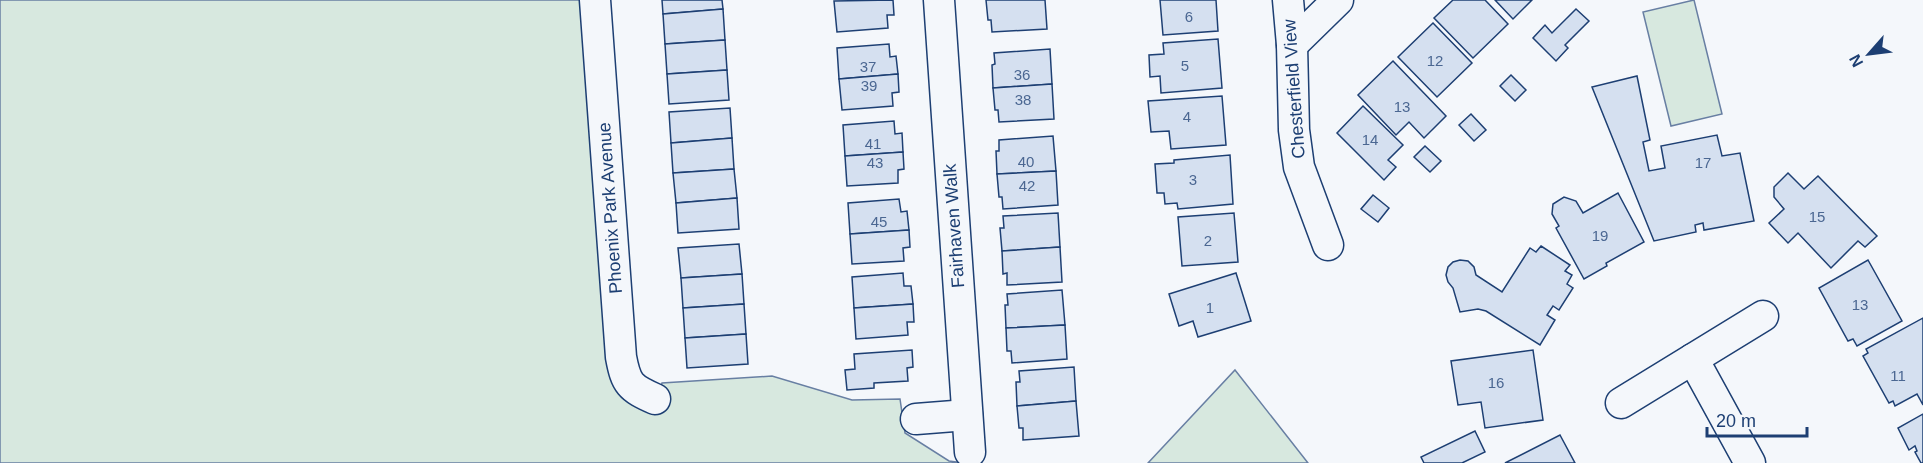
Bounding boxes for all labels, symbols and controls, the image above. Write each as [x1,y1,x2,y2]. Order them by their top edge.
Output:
house number: 6 [1185,8,1193,25]
street label: Chesterfield View [1279,18,1309,159]
north arrow [1839,24,1899,84]
house number: 12 [1427,52,1443,69]
text: N [1846,52,1866,70]
house number: 5 [1181,57,1189,74]
house number: 37 [860,58,876,75]
house number: 36 [1014,66,1030,83]
house number: 39 [861,77,877,94]
house number: 38 [1015,91,1031,108]
house number: 13 [1394,98,1410,115]
house number: 4 [1183,108,1191,125]
street label: Phoenix Park Avenue [594,122,626,294]
house number: 14 [1362,131,1378,148]
house number: 41 [865,135,881,152]
house number: 40 [1018,153,1034,170]
house number: 43 [867,154,883,171]
house number: 17 [1695,154,1711,171]
street label: Fairhaven Walk [940,162,968,289]
house number: 3 [1189,171,1197,188]
house number: 42 [1019,177,1035,194]
house number: 15 [1809,208,1825,225]
house number: 45 [871,213,887,230]
house number: 19 [1592,227,1608,244]
house number: 2 [1204,232,1212,249]
house number: 13 [1852,296,1868,313]
house number: 1 [1206,299,1214,316]
house number: 11 [1890,367,1906,384]
house number: 16 [1488,374,1504,391]
scale bar [1707,400,1808,438]
text: 20 m [1716,411,1756,431]

